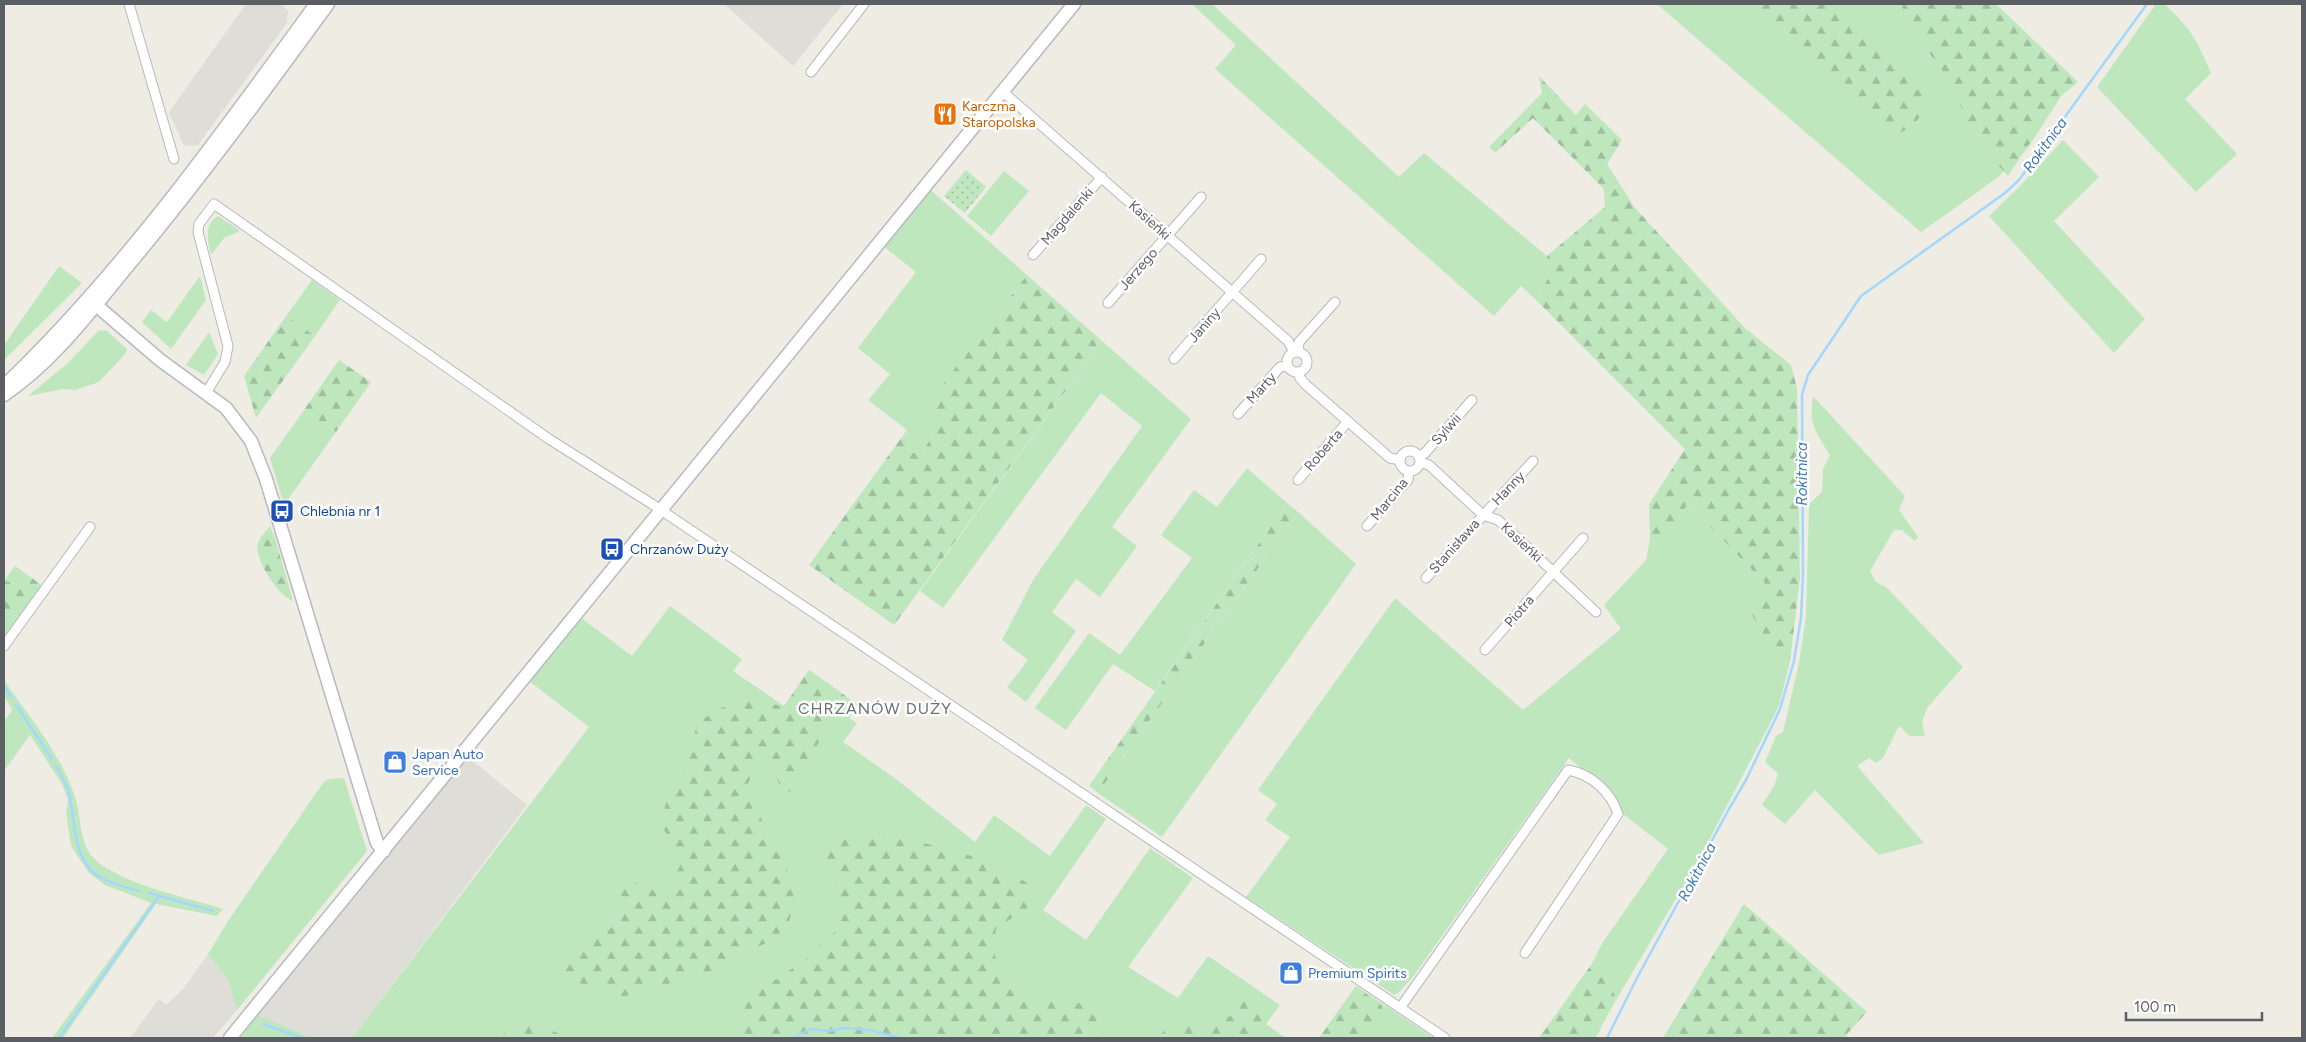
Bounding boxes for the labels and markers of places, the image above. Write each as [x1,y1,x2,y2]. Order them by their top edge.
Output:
place label: Karczma Staropolska [962,98,1036,131]
restaurant icon: Karczma Staropolska [932,101,958,127]
bus stop icon: Chlebnia nr 1 [269,498,295,524]
place label: Chlebnia nr 1 [300,503,380,520]
bus stop icon: Chrzanów Duży [599,536,625,562]
place label: Chrzanów Duży [630,541,729,558]
place label: Japan Auto Service [412,746,484,779]
shop icon: Japan Auto Service [382,749,408,775]
shop icon: Premium Spirits [1278,960,1304,986]
place label: Premium Spirits [1308,965,1407,982]

